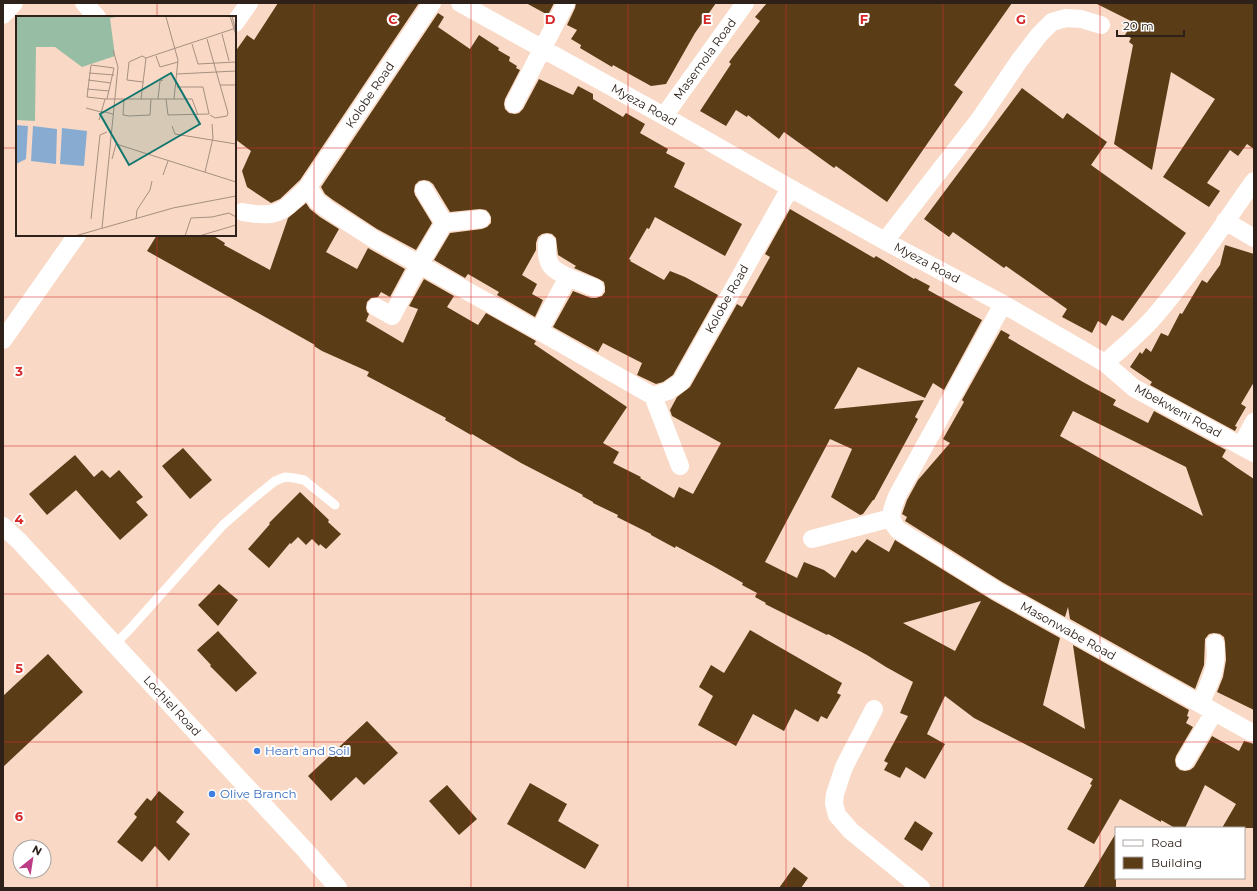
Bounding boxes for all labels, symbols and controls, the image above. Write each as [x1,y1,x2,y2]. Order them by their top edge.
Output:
text: C [388,11,398,27]
text: D [545,11,556,27]
text: E [703,11,712,27]
text: F [860,11,868,27]
text: G [1016,11,1026,27]
scale bar [1117,12,1184,38]
street label: Masemola Road [670,15,739,102]
inset map [16,16,236,236]
text: 20 m [1123,18,1154,33]
street label: Kolobe Road [342,59,397,131]
street label: Myeza Road [609,80,680,129]
street label: Myeza Road [892,239,963,286]
street label: Kolobe Road [701,262,752,336]
text: 3 [14,363,23,379]
street label: Mbekweni Road [1132,380,1224,441]
text: 4 [15,511,24,527]
street label: Masonwabe Road [1018,598,1119,663]
text: 5 [15,660,23,676]
street label: Lochiel Road [140,672,204,739]
place label: Heart and Soil [265,743,350,758]
marker: Heart and Soil [252,746,262,756]
place label: Olive Branch [220,786,297,801]
marker: Olive Branch [207,789,217,799]
text: 6 [15,808,24,824]
legend [1115,827,1245,879]
text: Road [1151,835,1182,850]
north arrow [12,839,52,879]
text: N [30,842,44,859]
text: Building [1151,855,1202,870]

